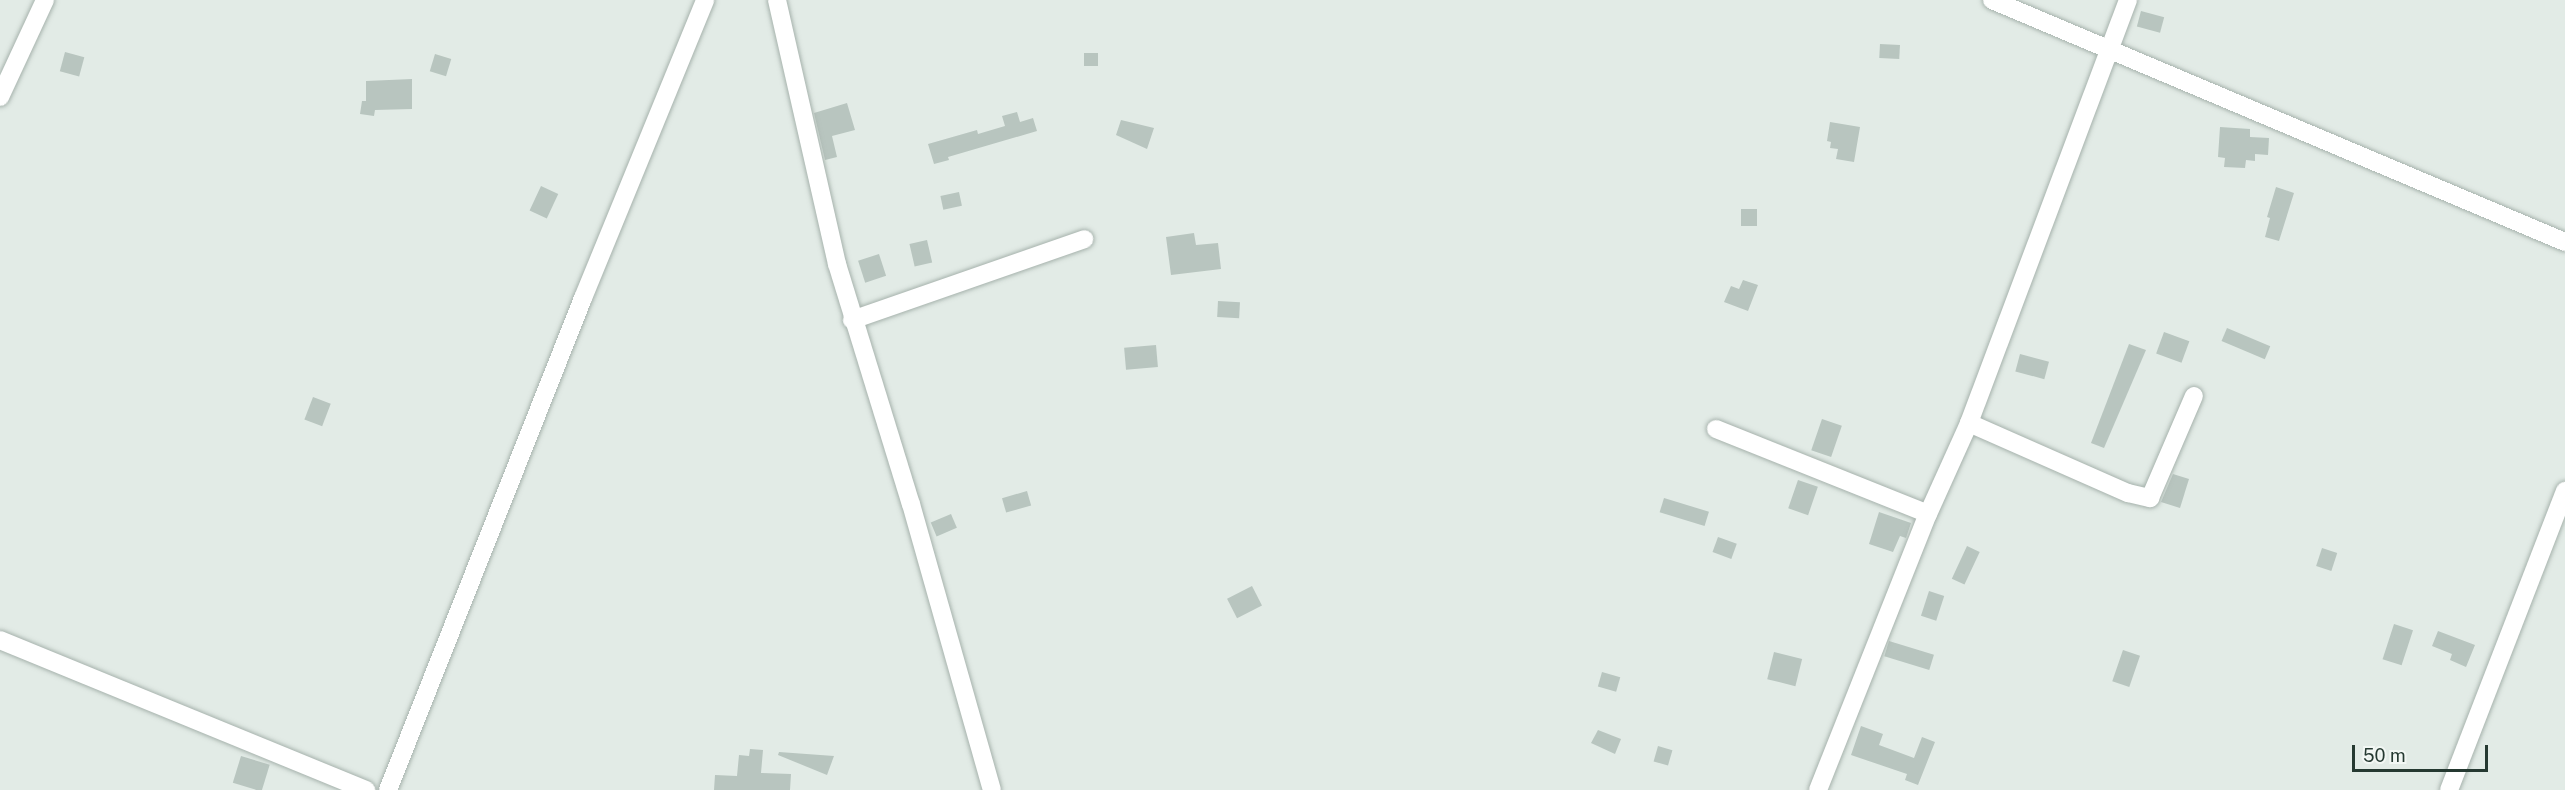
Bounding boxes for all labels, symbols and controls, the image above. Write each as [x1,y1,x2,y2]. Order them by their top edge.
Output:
scale bar [2355,733,2492,771]
text: 50 m [2363,745,2406,766]

